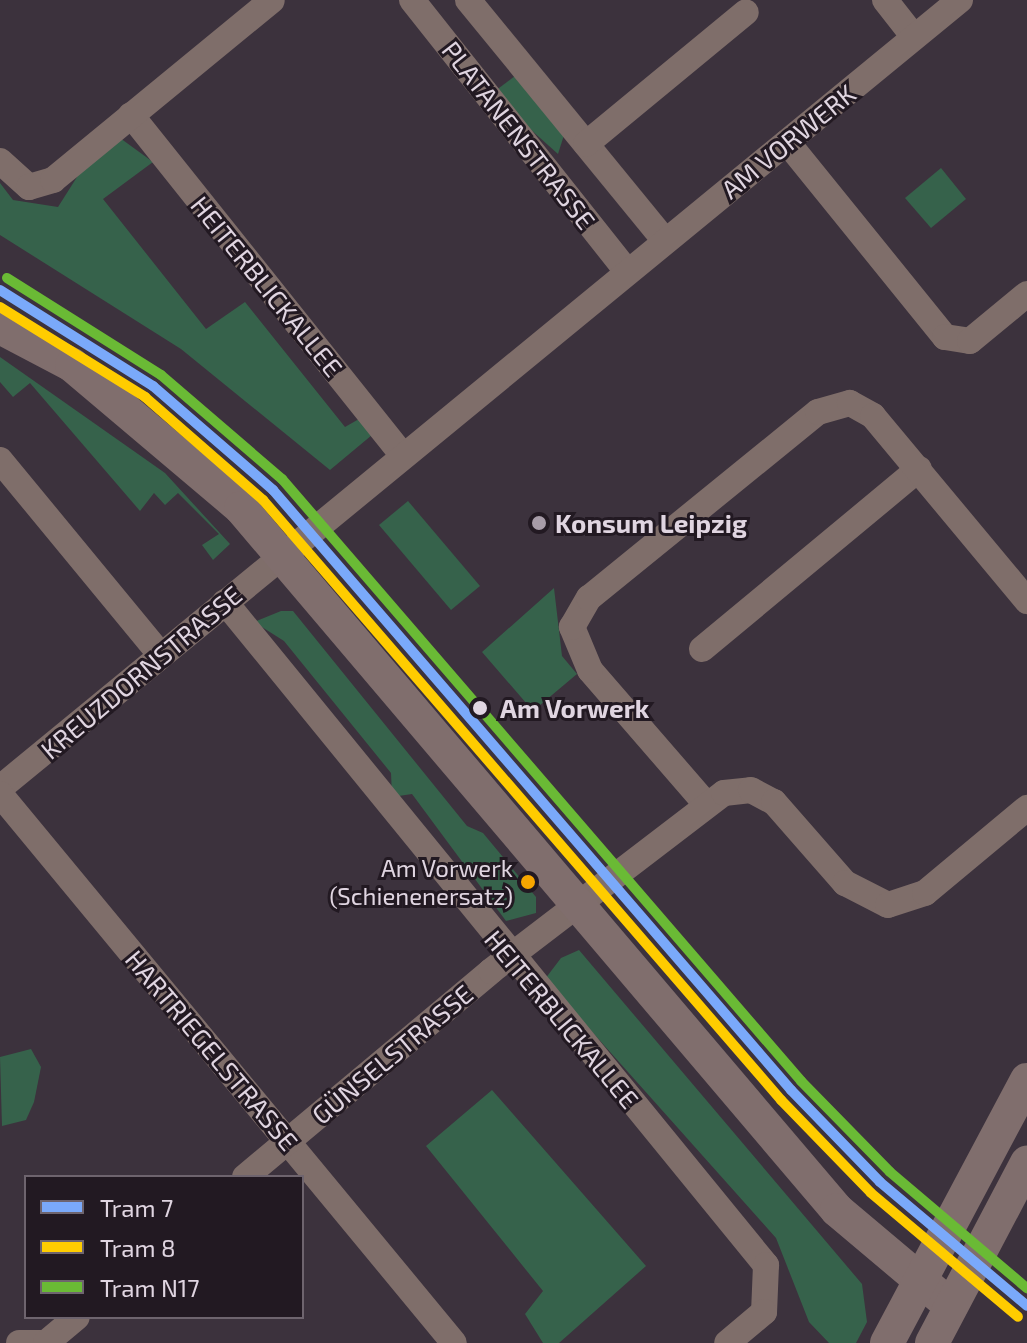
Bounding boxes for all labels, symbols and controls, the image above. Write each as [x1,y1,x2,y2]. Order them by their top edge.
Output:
street label: PLATANENSTRASSE [436,35,602,235]
street label: AM VORWERK [714,77,862,205]
street label: HEITERBLICKALLEE [185,190,349,382]
place label: Konsum Leipzig [555,507,747,539]
marker: Konsum Leipzig [530,514,548,532]
street label: KREUZDORNSTRASSE [34,579,248,765]
place label: Am Vorwerk [500,692,650,724]
marker: Am Vorwerk [467,695,493,721]
place label: Am Vorwerk (Schienenersatz) [329,854,513,910]
marker: Am Vorwerk (Schienenersatz) [520,874,536,890]
street label: HEITERBLICKALLEE [478,924,646,1114]
street label: HARTRIEGELSTRASSE [119,944,305,1156]
street label: GÜNSELSTRASSE [305,978,479,1130]
legend [24,1175,304,1319]
text: Tram 7 [100,1193,173,1222]
text: Tram 8 [100,1233,175,1262]
text: Tram N17 [100,1273,200,1302]

